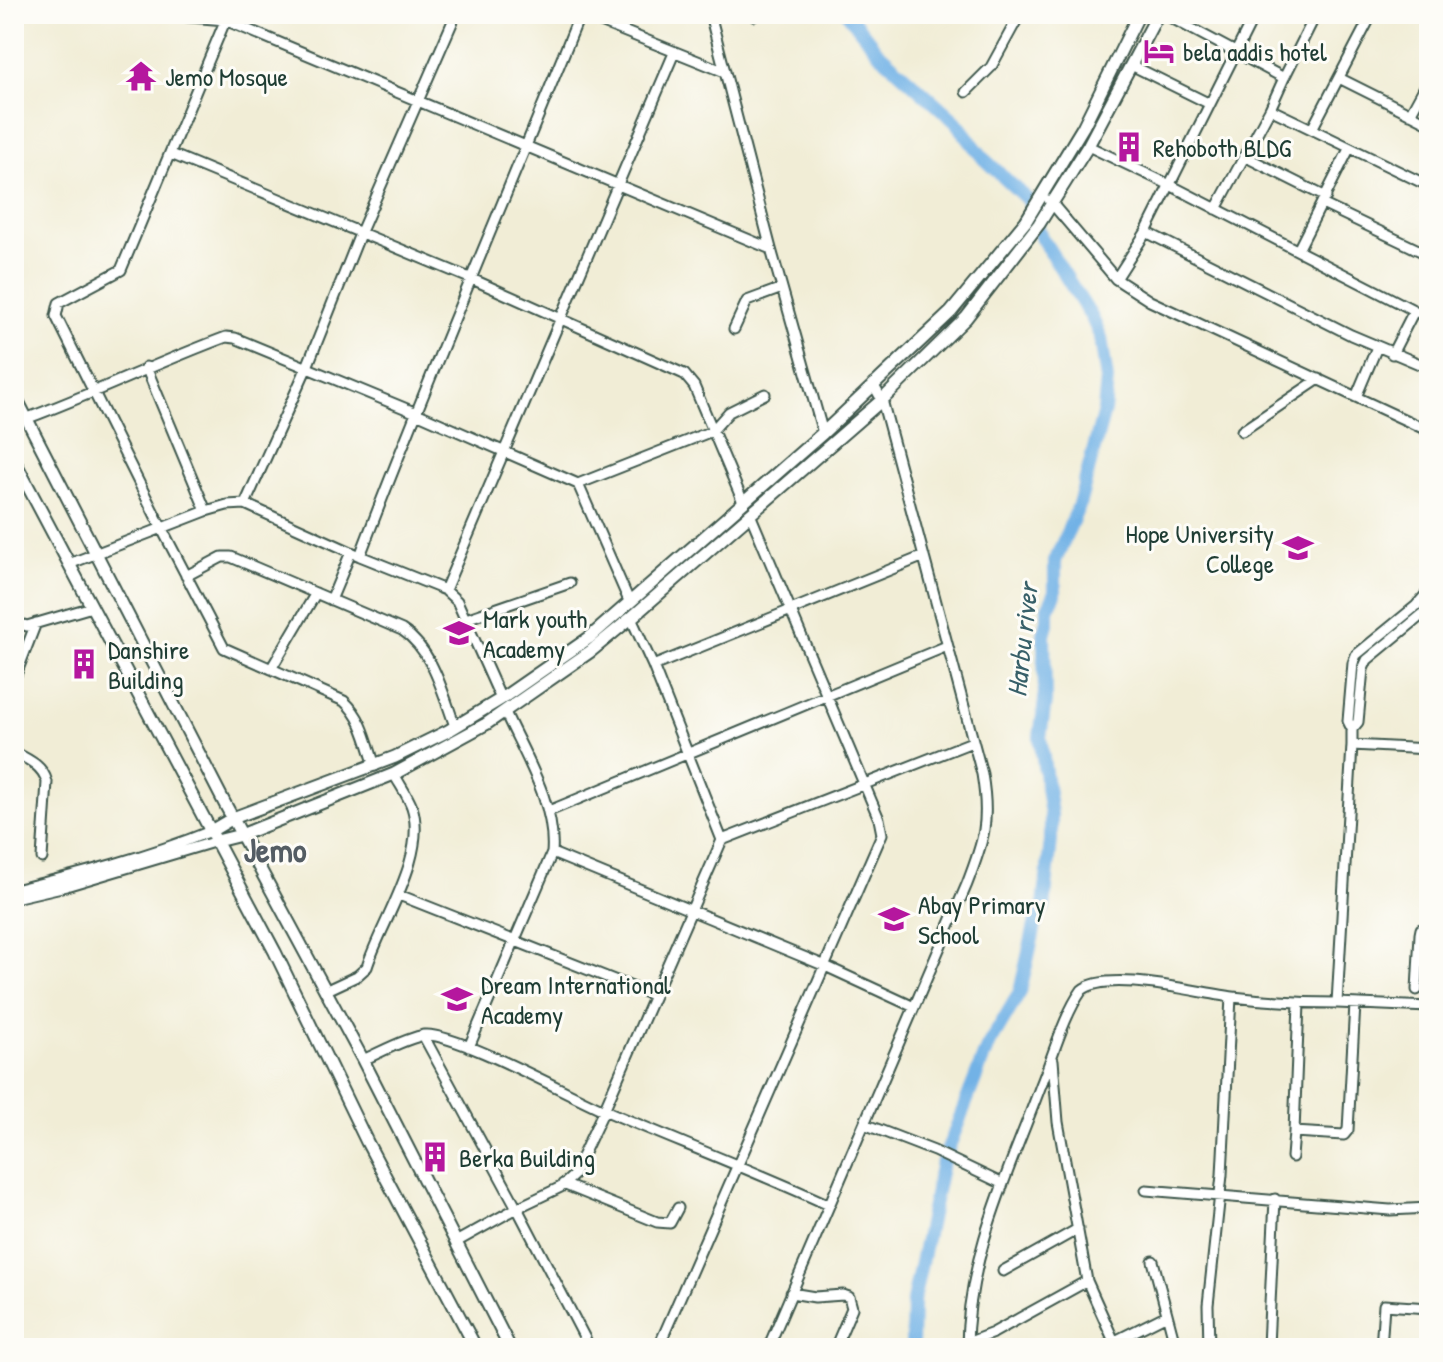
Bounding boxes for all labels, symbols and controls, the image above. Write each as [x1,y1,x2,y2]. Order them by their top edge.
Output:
hotel icon: bela addis hotel [1142,34,1176,68]
place label: bela addis hotel [1183,34,1327,69]
temple icon: Jemo Mosque [124,59,158,93]
place label: Jemo Mosque [165,59,288,94]
building icon: Rehoboth BLDG [1112,130,1146,164]
place label: Rehoboth BLDG [1153,130,1292,165]
place label: Hope University College [1125,516,1274,581]
school or university icon: Hope University College [1281,531,1315,565]
water label: Harbu river [997,578,1047,699]
place label: Mark youth Academy [483,601,587,666]
school or university icon: Mark youth Academy [442,616,476,650]
place label: Danshire Building [108,632,189,697]
building icon: Danshire Building [67,647,101,681]
district label: Jemo [244,827,307,873]
place label: Abay Primary School [918,887,1046,952]
school or university icon: Abay Primary School [877,902,911,936]
place label: Dream International Academy [481,967,671,1032]
school or university icon: Dream International Academy [440,982,474,1016]
building icon: Berka Building [418,1140,452,1174]
place label: Berka Building [459,1140,595,1175]

